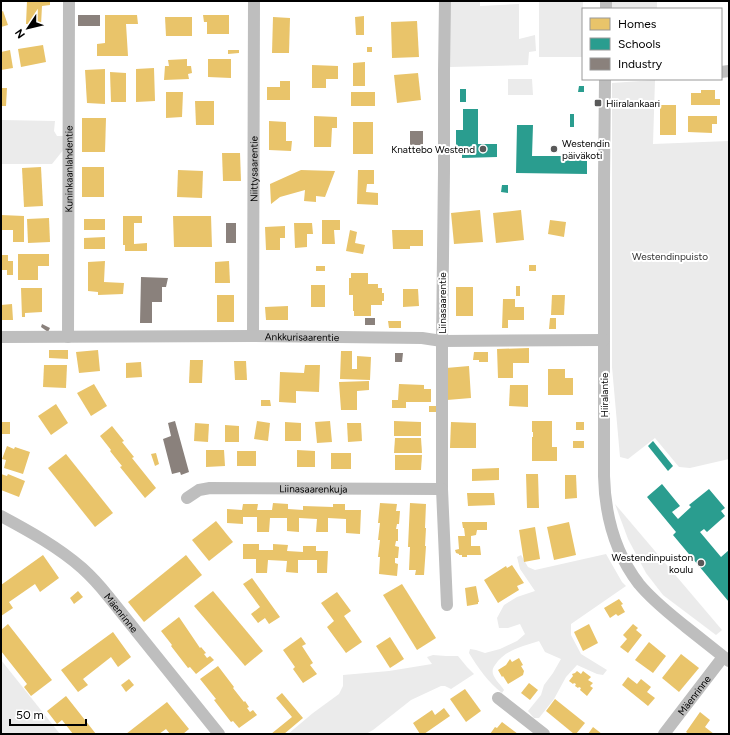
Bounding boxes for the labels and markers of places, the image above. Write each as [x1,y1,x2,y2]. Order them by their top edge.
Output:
place label: Hiiralankaari [606,97,660,110]
marker: Hiiralankaari [593,98,603,108]
place label: Westendin päiväkoti [562,137,610,162]
place label: Knattebo Westend [391,143,475,156]
marker: Knattebo Westend [478,144,488,154]
marker: Westendin päiväkoti [549,144,559,154]
place label: Westendinpuiston koulu [612,551,693,576]
marker: Westendinpuiston koulu [696,558,706,568]

